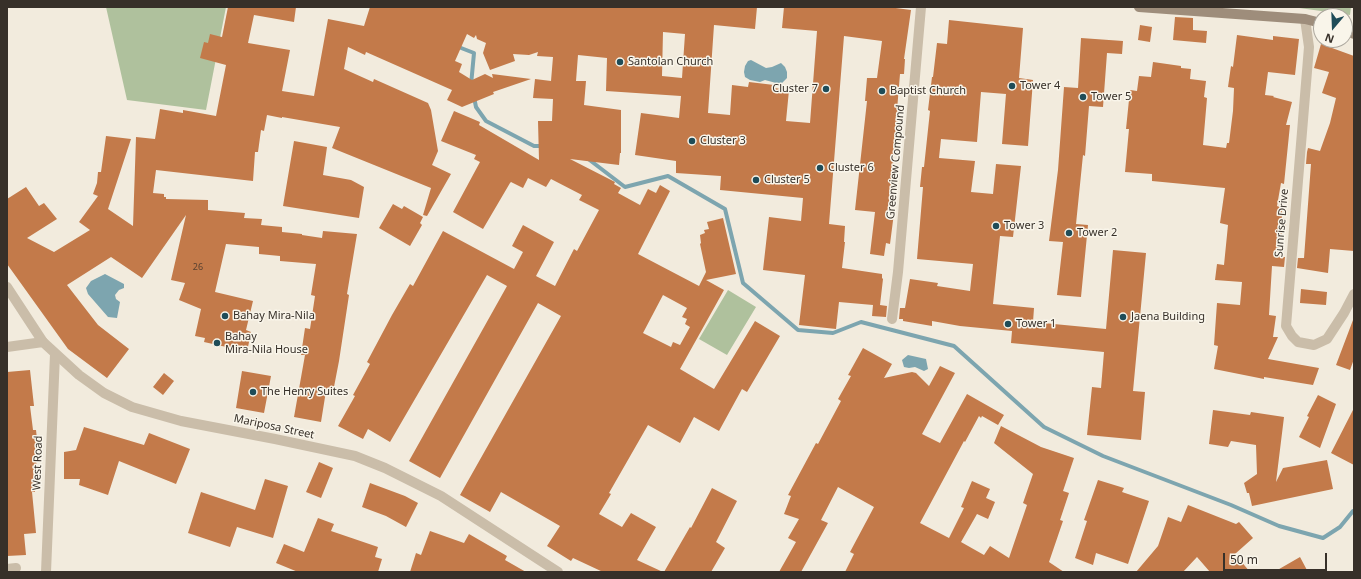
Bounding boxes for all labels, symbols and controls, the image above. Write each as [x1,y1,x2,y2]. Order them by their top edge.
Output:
north arrow [1313,8,1353,48]
text: N [1323,30,1336,47]
place label: Santolan Church [628,55,713,69]
marker: Santolan Church [615,57,625,67]
place label: Tower 4 [1020,79,1060,93]
marker: Tower 4 [1007,81,1017,91]
place label: Cluster 7 [772,82,818,96]
marker: Cluster 7 [821,84,831,94]
place label: Baptist Church [890,84,966,98]
marker: Baptist Church [877,86,887,96]
place label: Tower 5 [1091,90,1131,104]
marker: Tower 5 [1078,92,1088,102]
street label: Greenview Compound [884,104,908,220]
place label: Cluster 3 [700,134,746,148]
marker: Cluster 3 [687,136,697,146]
place label: Cluster 6 [828,161,874,175]
marker: Cluster 6 [815,163,825,173]
place label: Cluster 5 [764,173,810,187]
marker: Cluster 5 [751,175,761,185]
street label: Sunrise Drive [1272,188,1292,258]
place label: Tower 3 [1004,219,1044,233]
marker: Tower 3 [991,221,1001,231]
place label: Tower 2 [1077,226,1117,240]
marker: Tower 2 [1064,228,1074,238]
house number: 26 [193,262,203,272]
place label: Bahay Mira-Nila [233,309,315,323]
place label: Jaena Building [1131,310,1205,324]
marker: Bahay Mira-Nila [220,311,230,321]
marker: Jaena Building [1118,312,1128,322]
place label: Tower 1 [1016,317,1056,331]
marker: Tower 1 [1003,319,1013,329]
place label: Bahay Mira-Nila House [225,330,308,356]
marker: Bahay Mira-Nila House [212,338,222,348]
place label: The Henry Suites [261,385,348,399]
marker: The Henry Suites [248,387,258,397]
street label: Mariposa Street [233,412,315,442]
street label: West Road [30,435,46,491]
scale bar [1225,545,1329,571]
text: 50 m [1230,551,1258,568]

